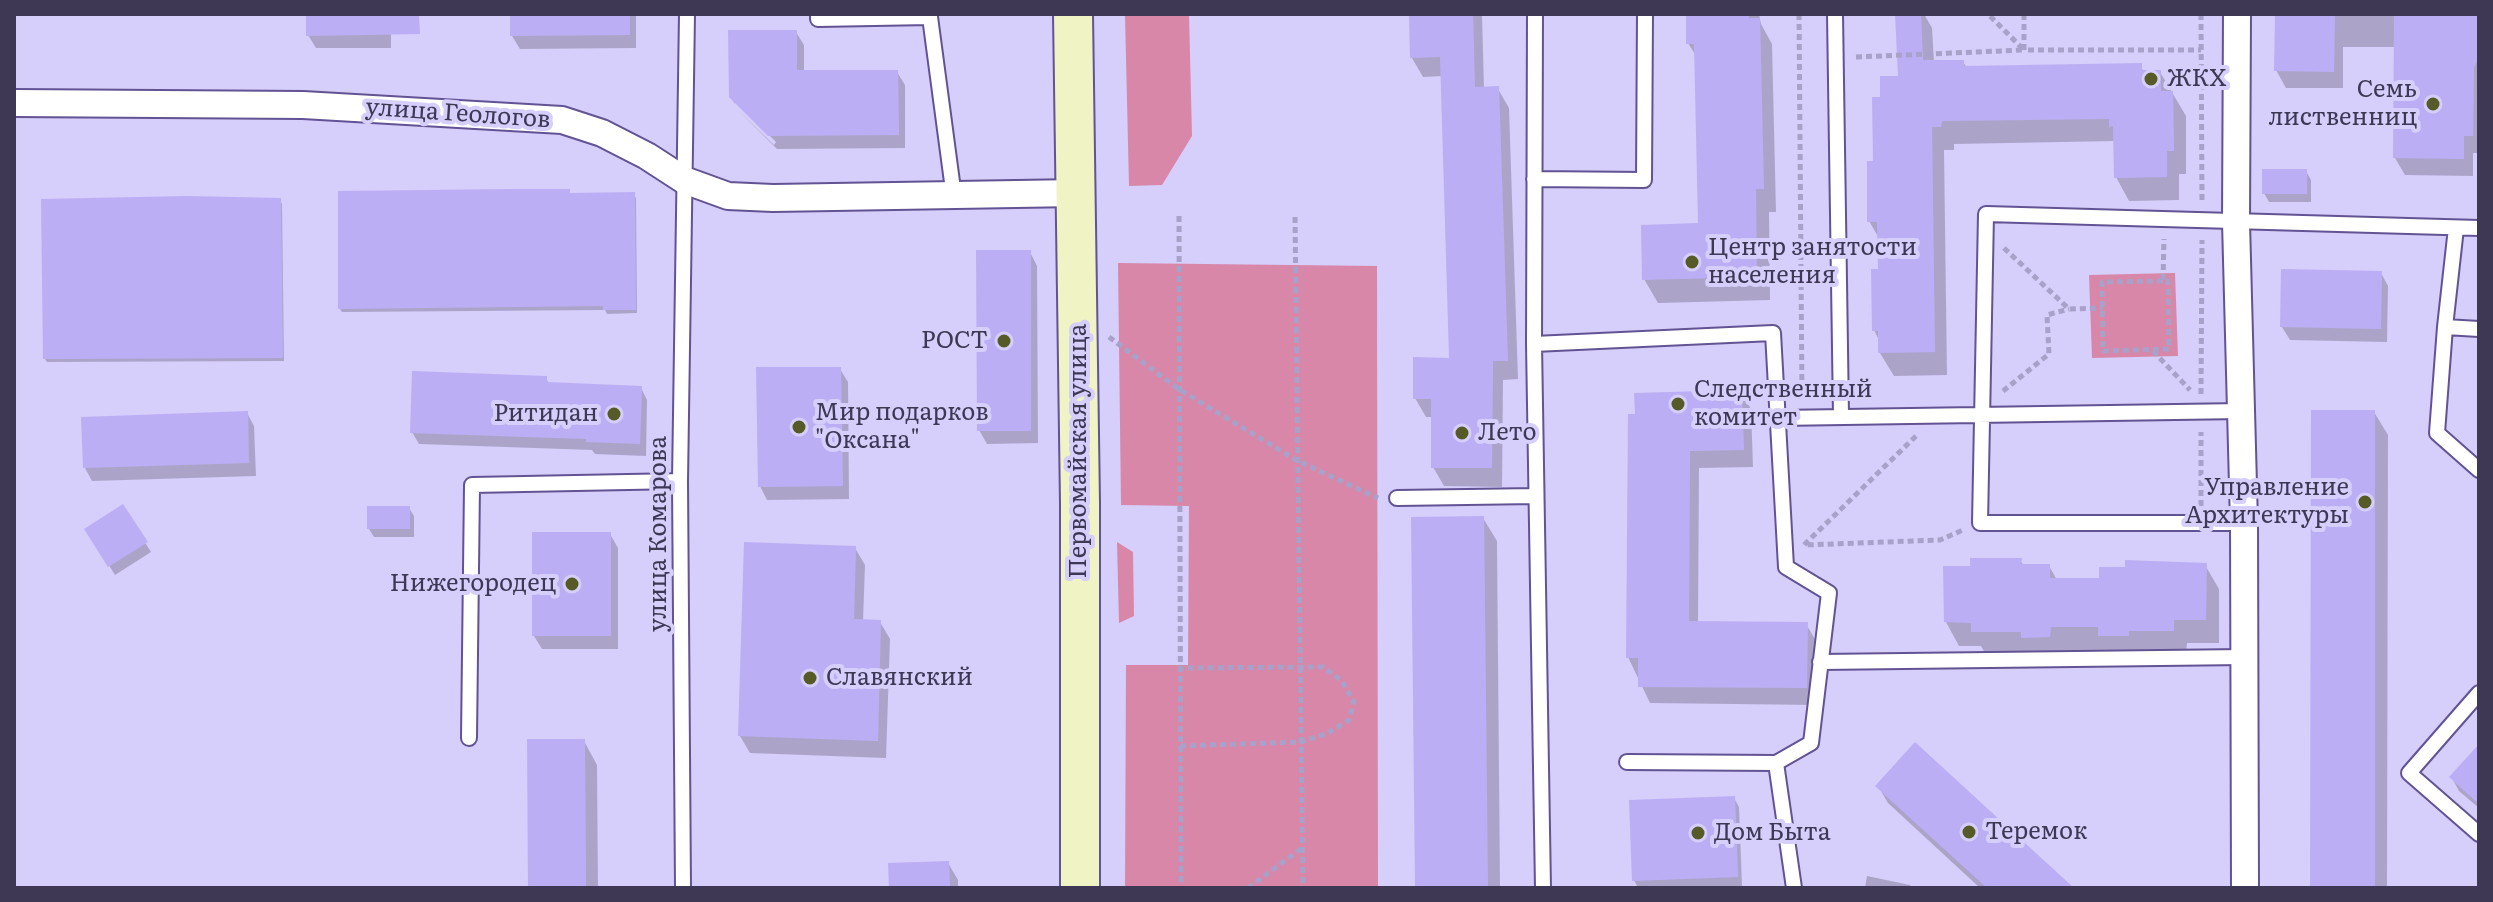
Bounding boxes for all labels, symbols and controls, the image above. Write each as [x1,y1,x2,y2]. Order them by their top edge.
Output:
place label: ЖКХ [2167,65,2226,93]
marker: ЖКХ [2142,70,2160,88]
place label: Семь лиственниц [2268,76,2417,132]
street label: улица Геологов [364,93,552,135]
marker: Семь лиственниц [2424,95,2442,113]
place label: Центр занятости населения [1708,234,1917,290]
marker: Центр занятости населения [1683,253,1701,271]
street label: Первомайская улица [1065,324,1093,578]
place label: РОСТ [921,327,988,355]
marker: РОСТ [995,332,1013,350]
place label: Следственный комитет [1694,376,1872,432]
marker: Следственный комитет [1669,395,1687,413]
place label: Мир подарков "Оксана" [815,399,989,455]
place label: Ритидан [493,400,598,428]
marker: Ритидан [605,405,623,423]
marker: Мир подарков "Оксана" [790,418,808,436]
place label: Лето [1478,419,1537,447]
marker: Лето [1453,424,1471,442]
street label: улица Комарова [645,436,673,632]
place label: Управление Архитектуры [2185,474,2349,530]
marker: Управление Архитектуры [2356,493,2374,511]
place label: Нижегородец [390,570,556,598]
marker: Нижегородец [563,575,581,593]
place label: Славянский [826,664,973,692]
marker: Славянский [801,669,819,687]
place label: Теремок [1985,818,2087,846]
place label: Дом Быта [1714,819,1831,847]
marker: Теремок [1960,823,1978,841]
marker: Дом Быта [1689,824,1707,842]

